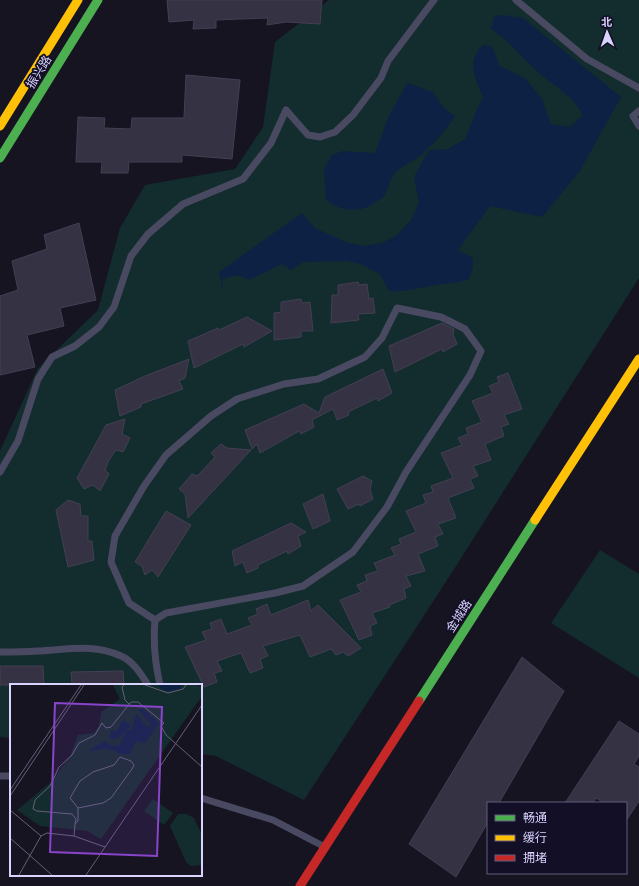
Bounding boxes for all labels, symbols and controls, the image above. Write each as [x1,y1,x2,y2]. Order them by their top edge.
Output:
north arrow [587,12,627,52]
text: 北 [601,17,612,28]
street label: 振兴路 [24,53,54,90]
street label: 金城路 [443,597,474,634]
inset map [10,684,202,876]
legend [487,802,627,874]
text: 畅通 [523,811,547,824]
text: 缓行 [523,831,547,844]
text: 拥堵 [523,852,547,864]

